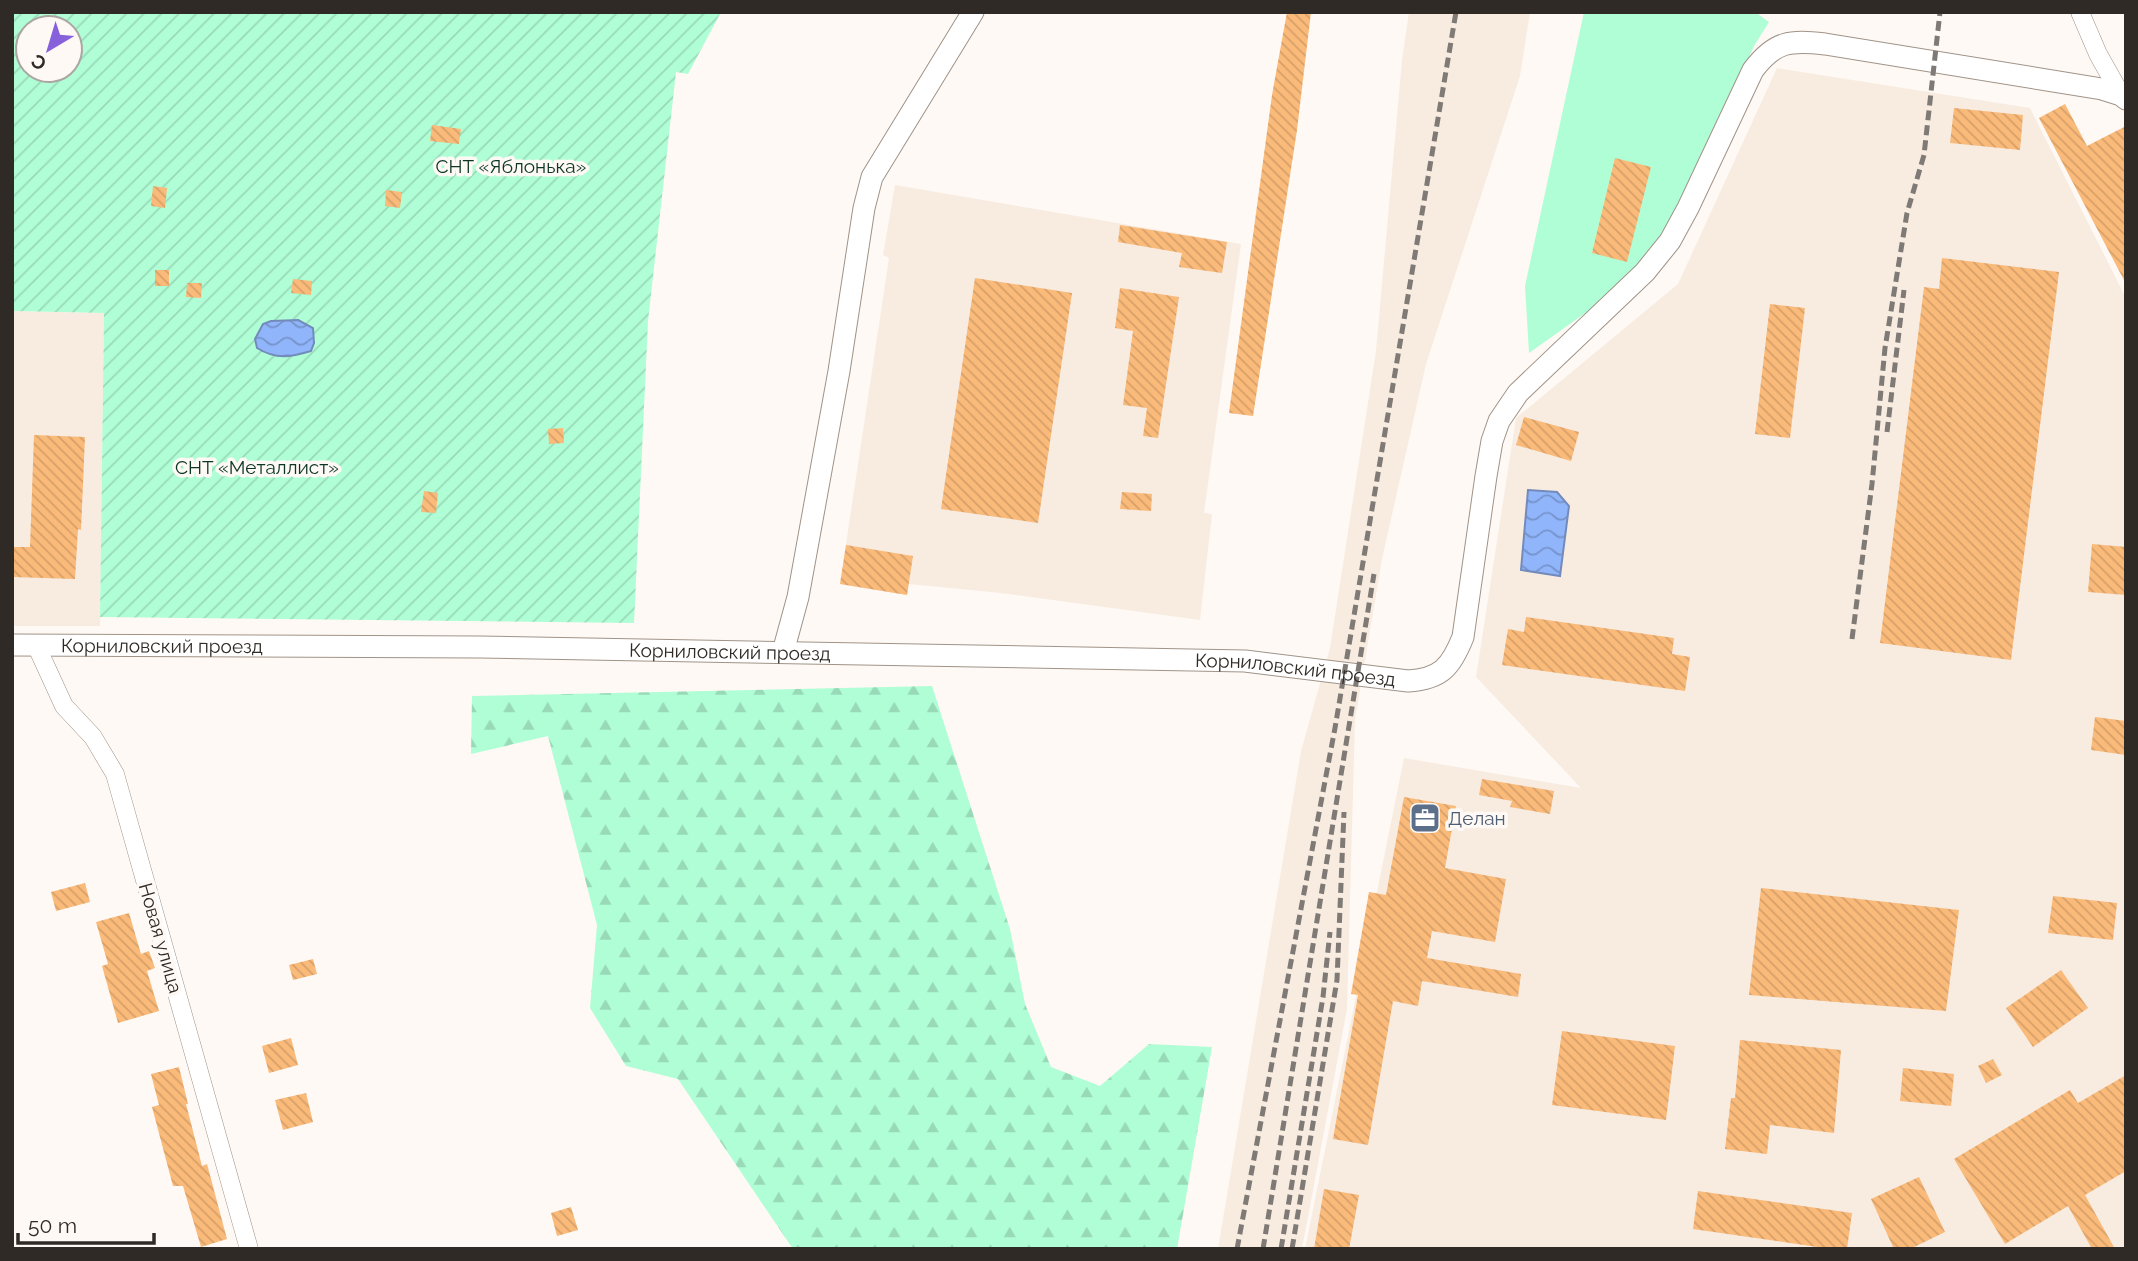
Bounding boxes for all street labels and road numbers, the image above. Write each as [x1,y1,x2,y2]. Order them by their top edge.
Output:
street label: Корниловский проезд [61,634,263,657]
street label: Корниловский проезд [629,639,831,664]
street label: Корниловский проезд [1195,649,1397,690]
street label: Новая улица [135,880,187,996]

